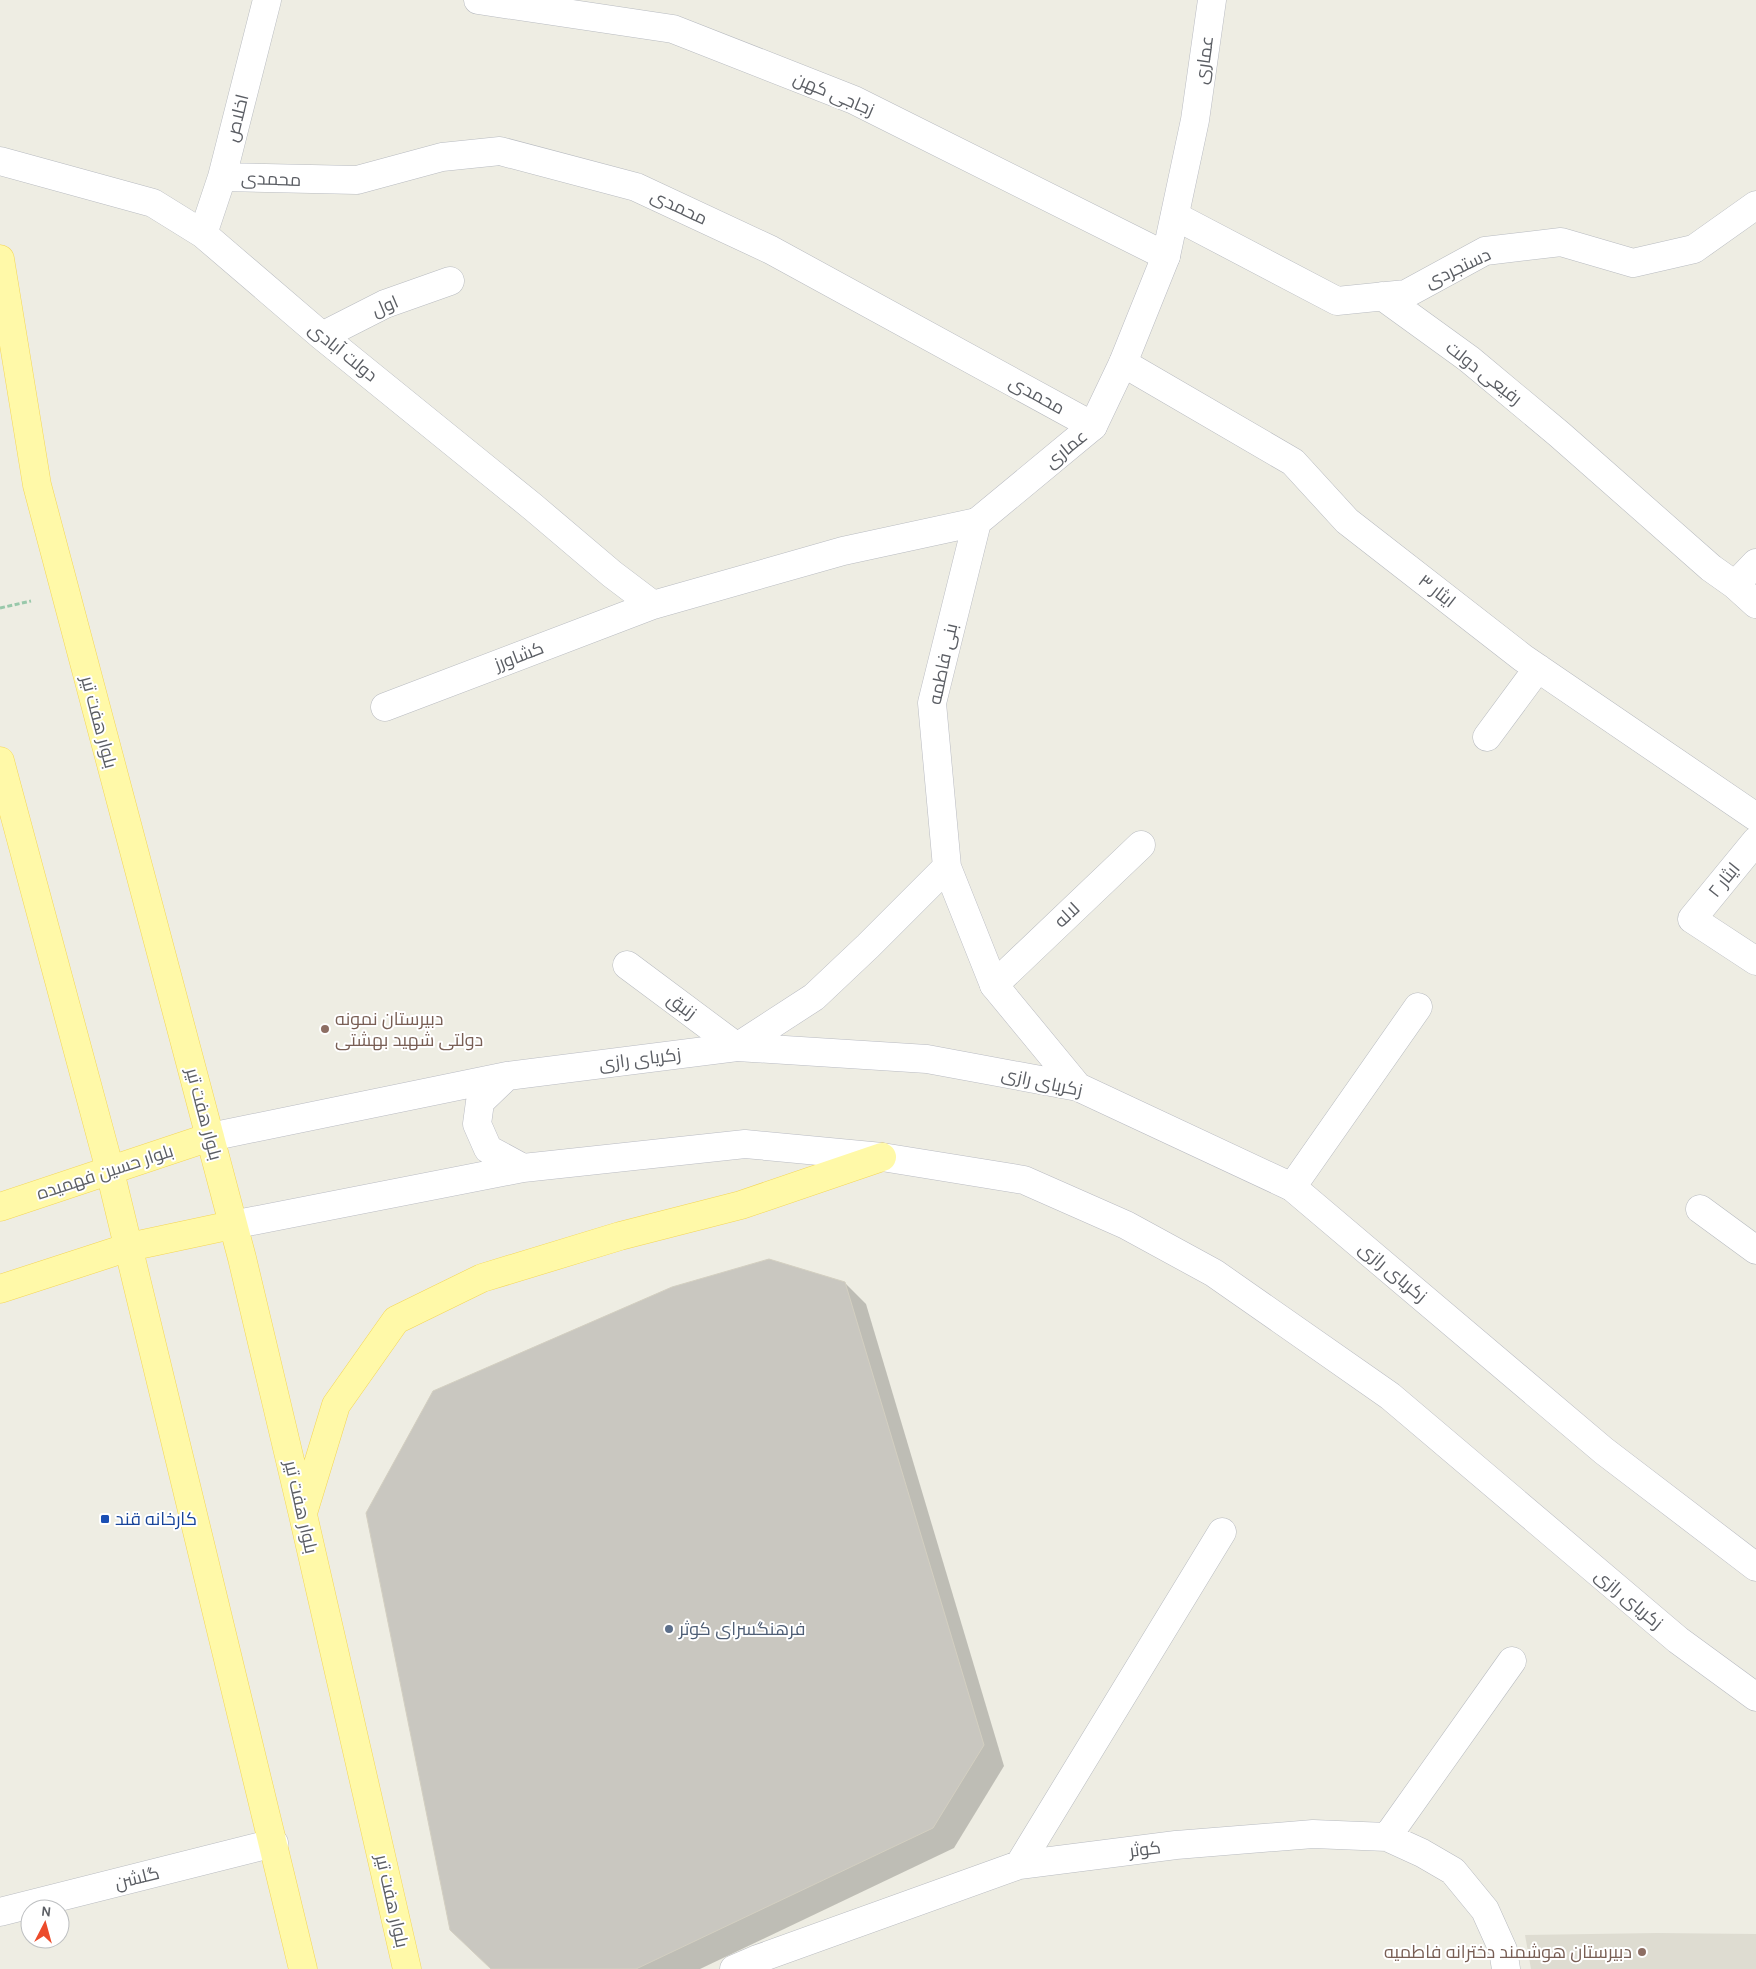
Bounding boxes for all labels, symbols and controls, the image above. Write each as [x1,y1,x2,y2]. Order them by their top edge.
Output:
street label: عماری [1190,34,1218,86]
street label: زجاجی کهن [790,67,878,121]
street label: اخلاص [220,92,254,144]
street label: محمدی [240,167,302,191]
street label: محمدی [647,184,711,230]
street label: دستجردی [1422,243,1494,293]
street label: اول [368,291,402,321]
street label: دولت آبادی [304,318,382,386]
street label: رفیعی دولت [1441,336,1527,410]
street label: محمدی [1005,371,1069,419]
street label: عماری [1040,425,1092,473]
street label: ایثار ۳ [1414,570,1460,612]
street label: بنی فاطمه [924,621,962,707]
street label: کشاورز [490,637,547,676]
street label: بلوار هفت تیر [76,672,122,771]
street label: ایثار ۲ [1703,858,1745,902]
street label: لاله [1050,898,1084,932]
street label: زنبق [662,988,701,1025]
place label: دبیرستان نمونه دولتی شهید بهشتی [335,1008,483,1051]
marker: دبیرستان نمونه دولتی شهید بهشتی [319,1023,331,1035]
street label: زکریای رازی [598,1043,682,1075]
street label: زکریای رازی [999,1063,1085,1101]
street label: بلوار هفت تیر [181,1064,227,1163]
street label: بلوار حسین فهمیده [34,1140,176,1204]
street label: زکریای رازی [1354,1237,1432,1307]
street label: بلوار هفت تیر [279,1457,322,1556]
place label: کارخانه قند [115,1508,197,1530]
marker: کارخانه قند [99,1513,111,1525]
street label: زکریای رازی [1590,1564,1668,1634]
place label: فرهنگسرای کوثر [678,1618,805,1640]
marker: فرهنگسرای کوثر [663,1623,675,1635]
street label: کوثر [1127,1836,1162,1862]
street label: بلوار هفت تیر [370,1851,413,1950]
street label: گلشن [112,1862,162,1894]
north arrow [20,1899,70,1949]
text: N [40,1903,52,1921]
place label: دبیرستان هوشمند دخترانه فاطمیه [1384,1941,1632,1963]
marker: دبیرستان هوشمند دخترانه فاطمیه [1636,1946,1648,1958]

